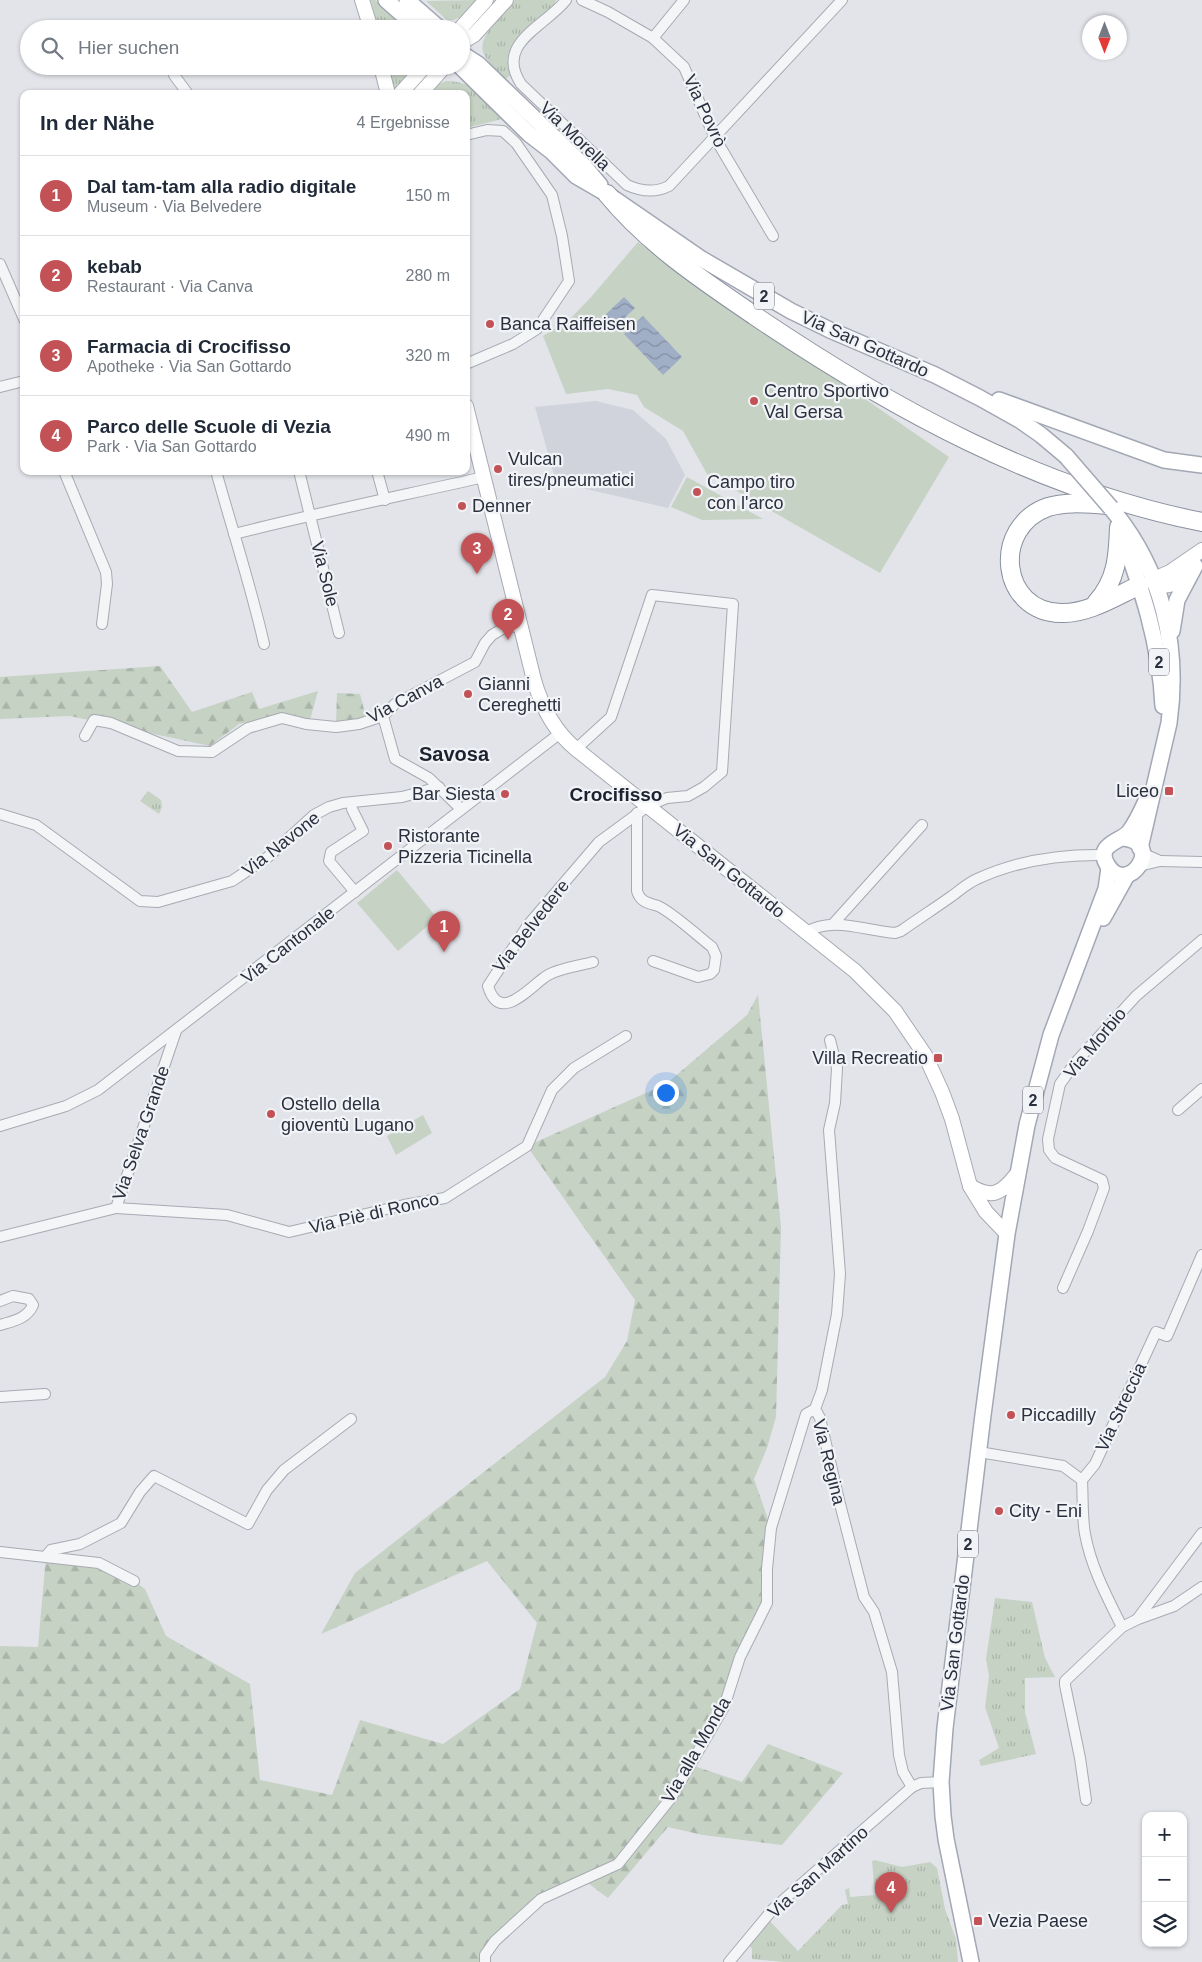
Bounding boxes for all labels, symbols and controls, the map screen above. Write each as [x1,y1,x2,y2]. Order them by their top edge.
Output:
north arrow [1082,15,1127,60]
search box [20,20,470,75]
icon: search [38,34,66,62]
text: Hier suchen [78,37,179,58]
street label: Via Povrò [680,72,730,150]
street label: Via Morella [536,98,615,175]
text: In der Nähe [40,111,154,134]
text: 4 Ergebnisse [357,114,450,131]
text: Dal tam-tam alla radio digitale [87,176,356,197]
text: 1 [52,187,60,204]
text: 150 m [406,187,450,204]
text: Museum · Via Belvedere [87,198,262,215]
text: kebab [87,256,142,277]
text: 2 [52,267,60,284]
text: 280 m [406,267,450,284]
text: Restaurant · Via Canva [87,278,253,295]
road number: 2 [754,282,774,310]
street label: Via San Gottardo [798,307,932,381]
place label: Banca Raiffeisen [500,314,636,334]
marker: Banca Raiffeisen [484,318,496,330]
text: Farmacia di Crocifisso [87,336,291,357]
text: 3 [52,347,60,364]
text: 320 m [406,347,450,364]
text: Apotheke · Via San Gottardo [87,358,291,375]
place label: Centro Sportivo Val Gersa [764,381,889,422]
marker: Centro Sportivo Val Gersa [748,395,760,407]
text: Parco delle Scuole di Vezia [87,416,331,437]
text: 4 [52,427,60,444]
text: 490 m [406,427,450,444]
text: Park · Via San Gottardo [87,438,257,455]
place label: Vulcan tires/pneumatici [508,449,634,490]
marker: Vulcan tires/pneumatici [492,463,504,475]
place label: Campo tiro con l'arco [707,472,795,513]
marker: Campo tiro con l'arco [691,486,703,498]
place label: Denner [472,496,531,516]
marker: Denner [456,500,468,512]
pin: 3 [461,533,493,574]
street label: Via Sole [307,539,343,609]
pin: 2 [492,599,524,640]
road number: 2 [1149,649,1169,676]
street label: Via Canva [364,670,447,727]
place label: Gianni Cereghetti [478,674,561,715]
marker: Gianni Cereghetti [462,688,474,700]
district label: Savosa [419,743,490,765]
place label: Liceo [1116,781,1159,801]
place label: Bar Siesta [412,784,496,804]
district label: Crocifisso [570,784,662,805]
marker: Liceo [1163,785,1175,797]
marker: Bar Siesta [499,788,511,800]
street label: Via Navone [238,808,324,880]
street label: Via San Gottardo [669,820,789,922]
place label: Ristorante Pizzeria Ticinella [398,826,533,867]
marker: Ristorante Pizzeria Ticinella [382,840,394,852]
street label: Via Belvedere [489,876,573,976]
street label: Via Cantonale [237,902,339,988]
pin: 1 [428,911,460,952]
street label: Via Morbio [1060,1004,1130,1082]
place label: Villa Recreatio [812,1048,928,1068]
marker: Villa Recreatio [932,1052,944,1064]
street label: Via Selva Grande [109,1063,173,1203]
your location [653,1080,679,1106]
road number: 2 [1023,1086,1043,1114]
place label: Ostello della gioventù Lugano [281,1094,414,1135]
marker: Ostello della gioventù Lugano [265,1108,277,1120]
street label: Via Piè di Ronco [307,1188,441,1238]
street label: Via Streccia [1092,1359,1151,1455]
place label: Piccadilly [1021,1405,1096,1425]
marker: Piccadilly [1005,1409,1017,1421]
street label: Via Regina [809,1417,850,1508]
place label: City - Eni [1009,1501,1082,1521]
marker: City - Eni [993,1505,1005,1517]
road number: 2 [958,1530,978,1558]
street label: Via San Gottardo [937,1573,973,1713]
street label: Via alla Monda [658,1693,735,1806]
map controls [1142,1812,1187,1947]
button: + [1142,1812,1187,1857]
street label: Via San Martino [764,1822,872,1922]
button: − [1142,1857,1187,1902]
pin: 4 [875,1872,907,1913]
button: layers [1142,1902,1187,1947]
place label: Vezia Paese [988,1911,1088,1931]
marker: Vezia Paese [972,1915,984,1927]

